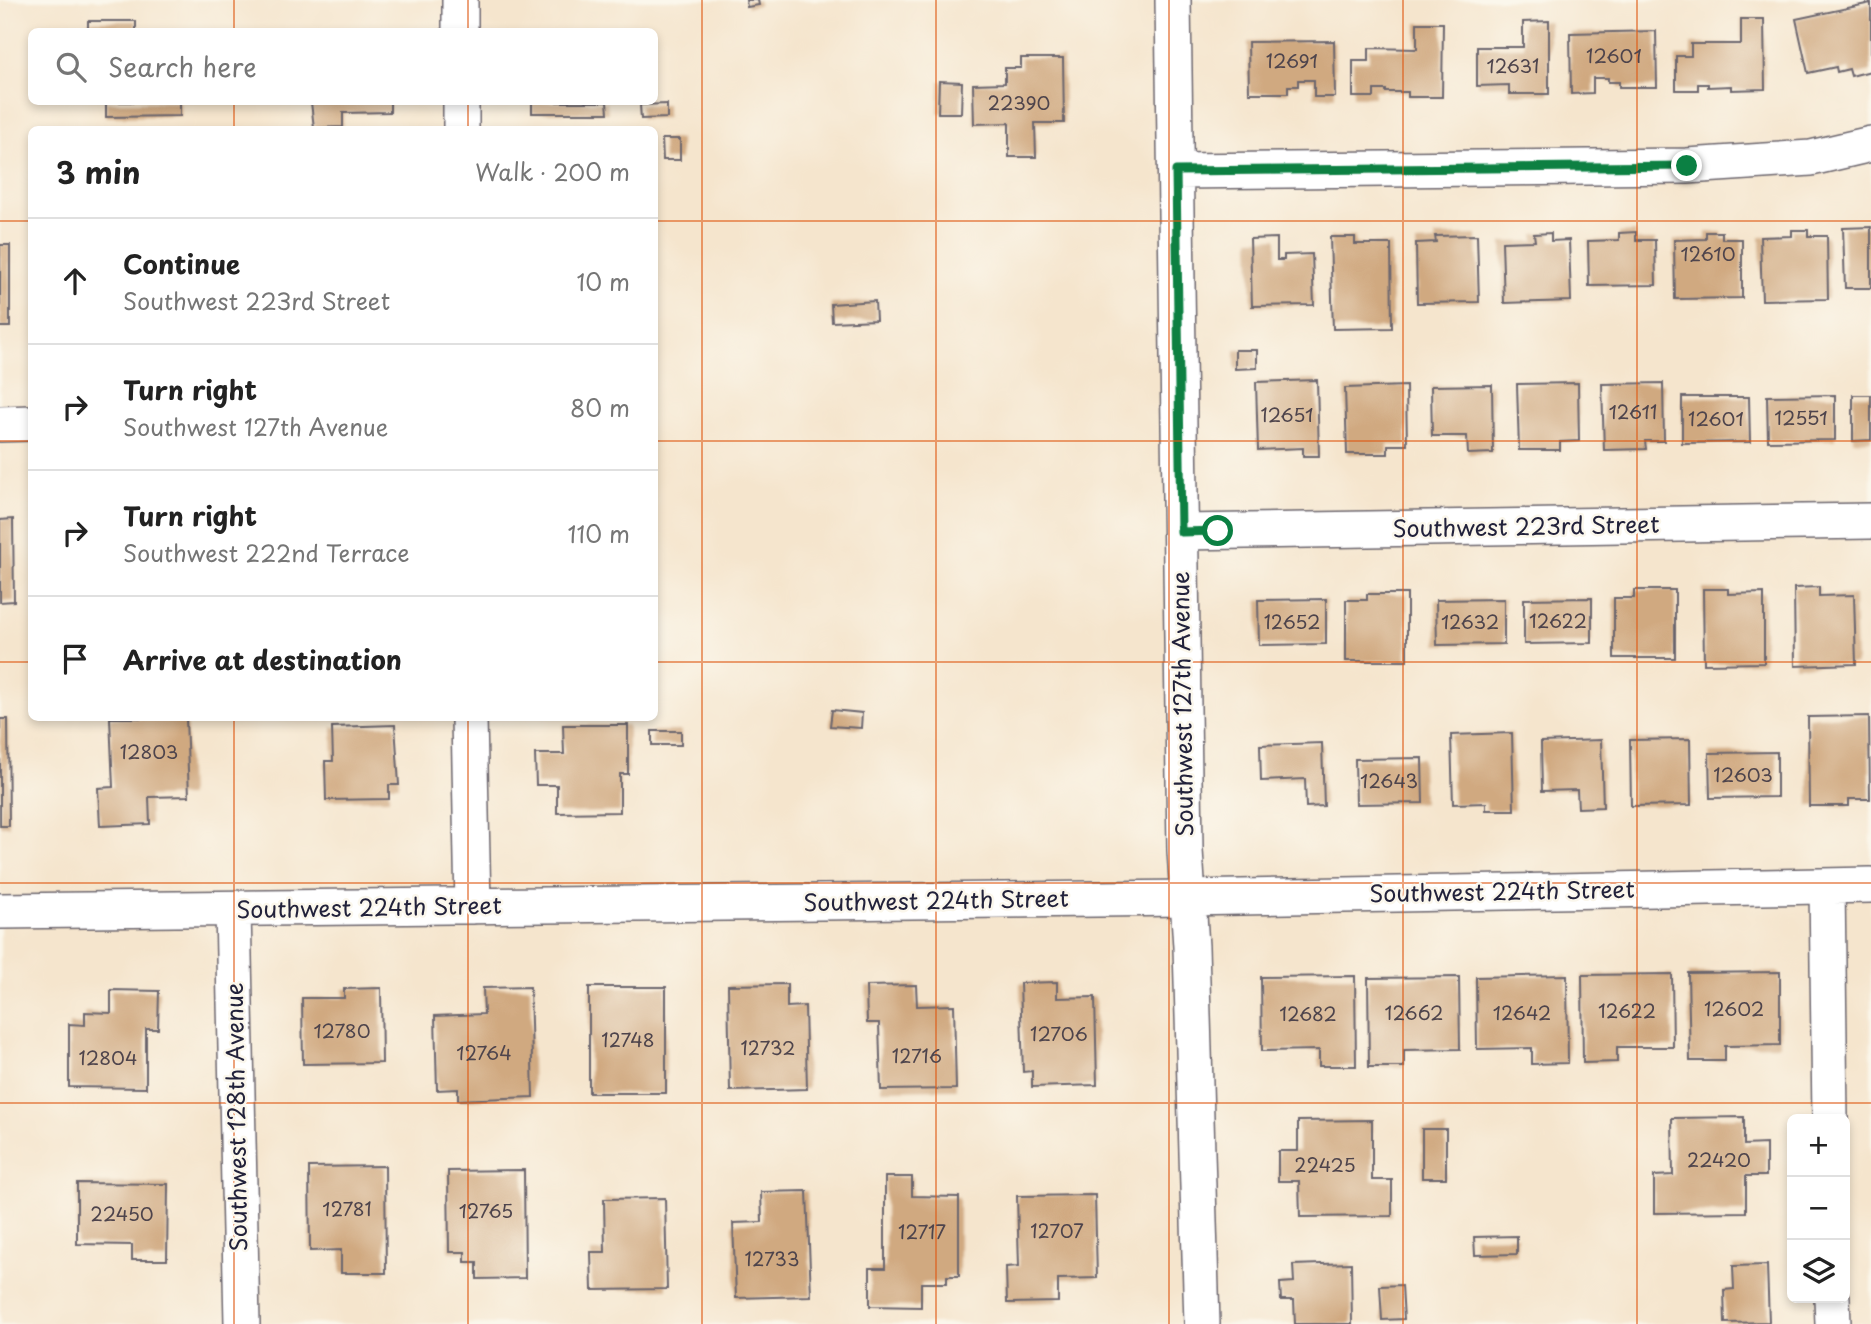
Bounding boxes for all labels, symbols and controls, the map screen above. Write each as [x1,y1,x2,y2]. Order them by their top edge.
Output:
search box [28,28,658,105]
house number: 12601 [1586,41,1642,69]
house number: 12691 [1266,46,1318,74]
text: Search here [108,47,257,86]
icon: search [52,48,90,86]
house number: 12631 [1487,51,1539,79]
house number: 22390 [988,88,1050,116]
text: 3 min [56,149,141,194]
route end [1671,150,1702,181]
text: Walk · 200 m [475,154,630,189]
house number: 12610 [1680,239,1736,267]
text: Continue [123,244,240,283]
icon: ahead [56,262,94,300]
text: 10 m [576,264,630,299]
text: Southwest 223rd Street [123,283,390,318]
text: Turn right [123,370,257,409]
icon: right [56,388,94,426]
text: 80 m [570,390,630,425]
house number: 12611 [1609,397,1657,425]
house number: 12651 [1260,400,1314,428]
house number: 12551 [1774,403,1828,431]
house number: 12601 [1688,404,1744,432]
text: Southwest 127th Avenue [123,409,388,444]
text: Turn right [123,496,257,535]
street label: Southwest 223rd Street [1392,506,1660,545]
icon: right [56,514,94,552]
route start [1202,515,1233,546]
text: 110 m [568,516,630,551]
text: Southwest 222nd Terrace [123,535,410,570]
street label: Southwest 127th Avenue [1162,571,1201,837]
house number: 12622 [1529,606,1587,634]
house number: 12652 [1264,607,1320,635]
house number: 12632 [1441,607,1499,635]
icon: arrive [56,640,94,678]
text: Arrive at destination [123,640,402,679]
house number: 12803 [120,737,178,765]
house number: 12603 [1713,760,1773,788]
house number: 12643 [1360,766,1418,794]
street label: Southwest 224th Street [1369,871,1635,910]
street label: Southwest 224th Street [803,880,1069,919]
street label: Southwest 224th Street [236,887,502,926]
street label: Southwest 128th Avenue [216,982,255,1252]
house number: 12602 [1704,994,1764,1022]
house number: 12622 [1598,996,1656,1024]
house number: 12662 [1385,998,1443,1026]
house number: 12642 [1493,998,1551,1026]
house number: 12682 [1279,999,1337,1027]
house number: 12780 [313,1016,371,1044]
house number: 12706 [1030,1019,1088,1047]
house number: 12748 [601,1025,655,1053]
house number: 12732 [740,1033,796,1061]
house number: 12764 [456,1038,512,1066]
house number: 12716 [892,1041,942,1069]
house number: 12804 [78,1043,138,1071]
map controls [1787,1114,1850,1303]
button: + [1787,1114,1850,1177]
house number: 22420 [1687,1145,1751,1173]
house number: 22425 [1294,1150,1356,1178]
button: − [1787,1177,1850,1240]
house number: 12781 [322,1194,372,1222]
house number: 12765 [459,1196,513,1224]
house number: 22450 [90,1199,154,1227]
house number: 12707 [1030,1216,1084,1244]
house number: 12717 [898,1217,946,1245]
button: layers [1787,1240,1850,1303]
house number: 12733 [744,1244,800,1272]

